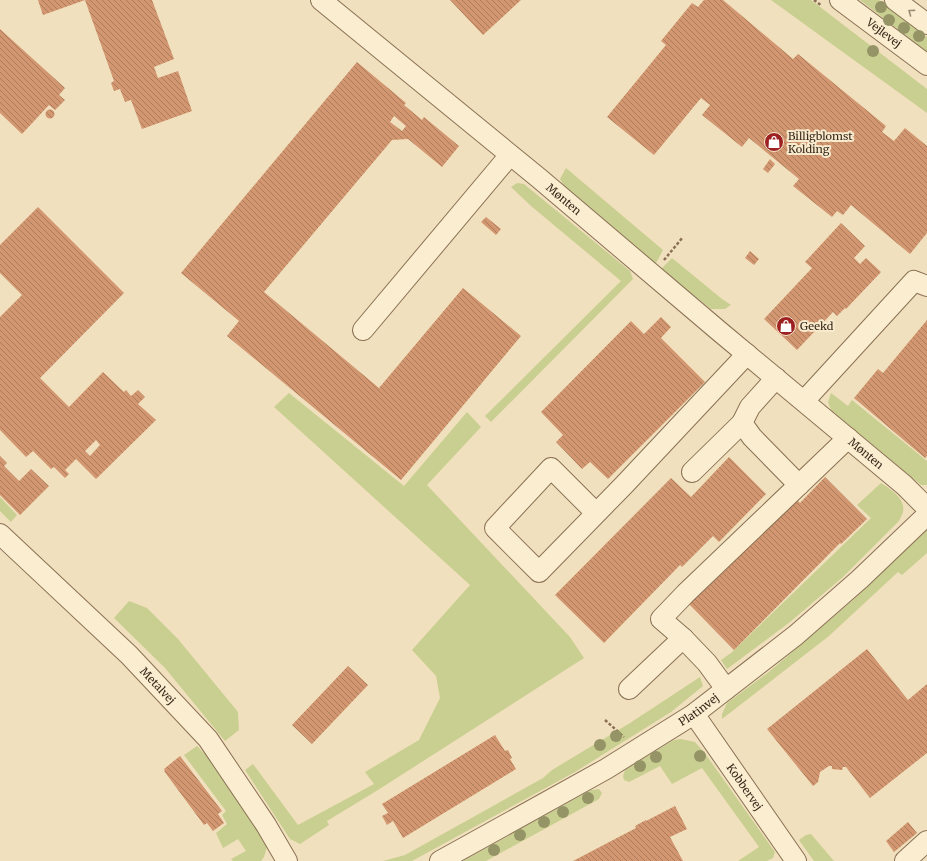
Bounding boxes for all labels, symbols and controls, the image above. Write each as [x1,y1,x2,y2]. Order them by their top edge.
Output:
one-way arrow [908,9,915,17]
street label: Vejlevej [863,15,904,51]
place label: Billigblomst Kolding [788,129,853,156]
shop icon: Billigblomst Kolding [763,131,785,153]
street label: Mønten [543,180,585,218]
shop icon: Geekd [775,315,797,337]
place label: Geekd [800,319,834,333]
street label: Mønten [846,435,887,473]
street label: Metalvej [137,664,179,707]
street label: Platinvej [676,690,722,729]
street label: Kobbervej [724,761,766,813]

